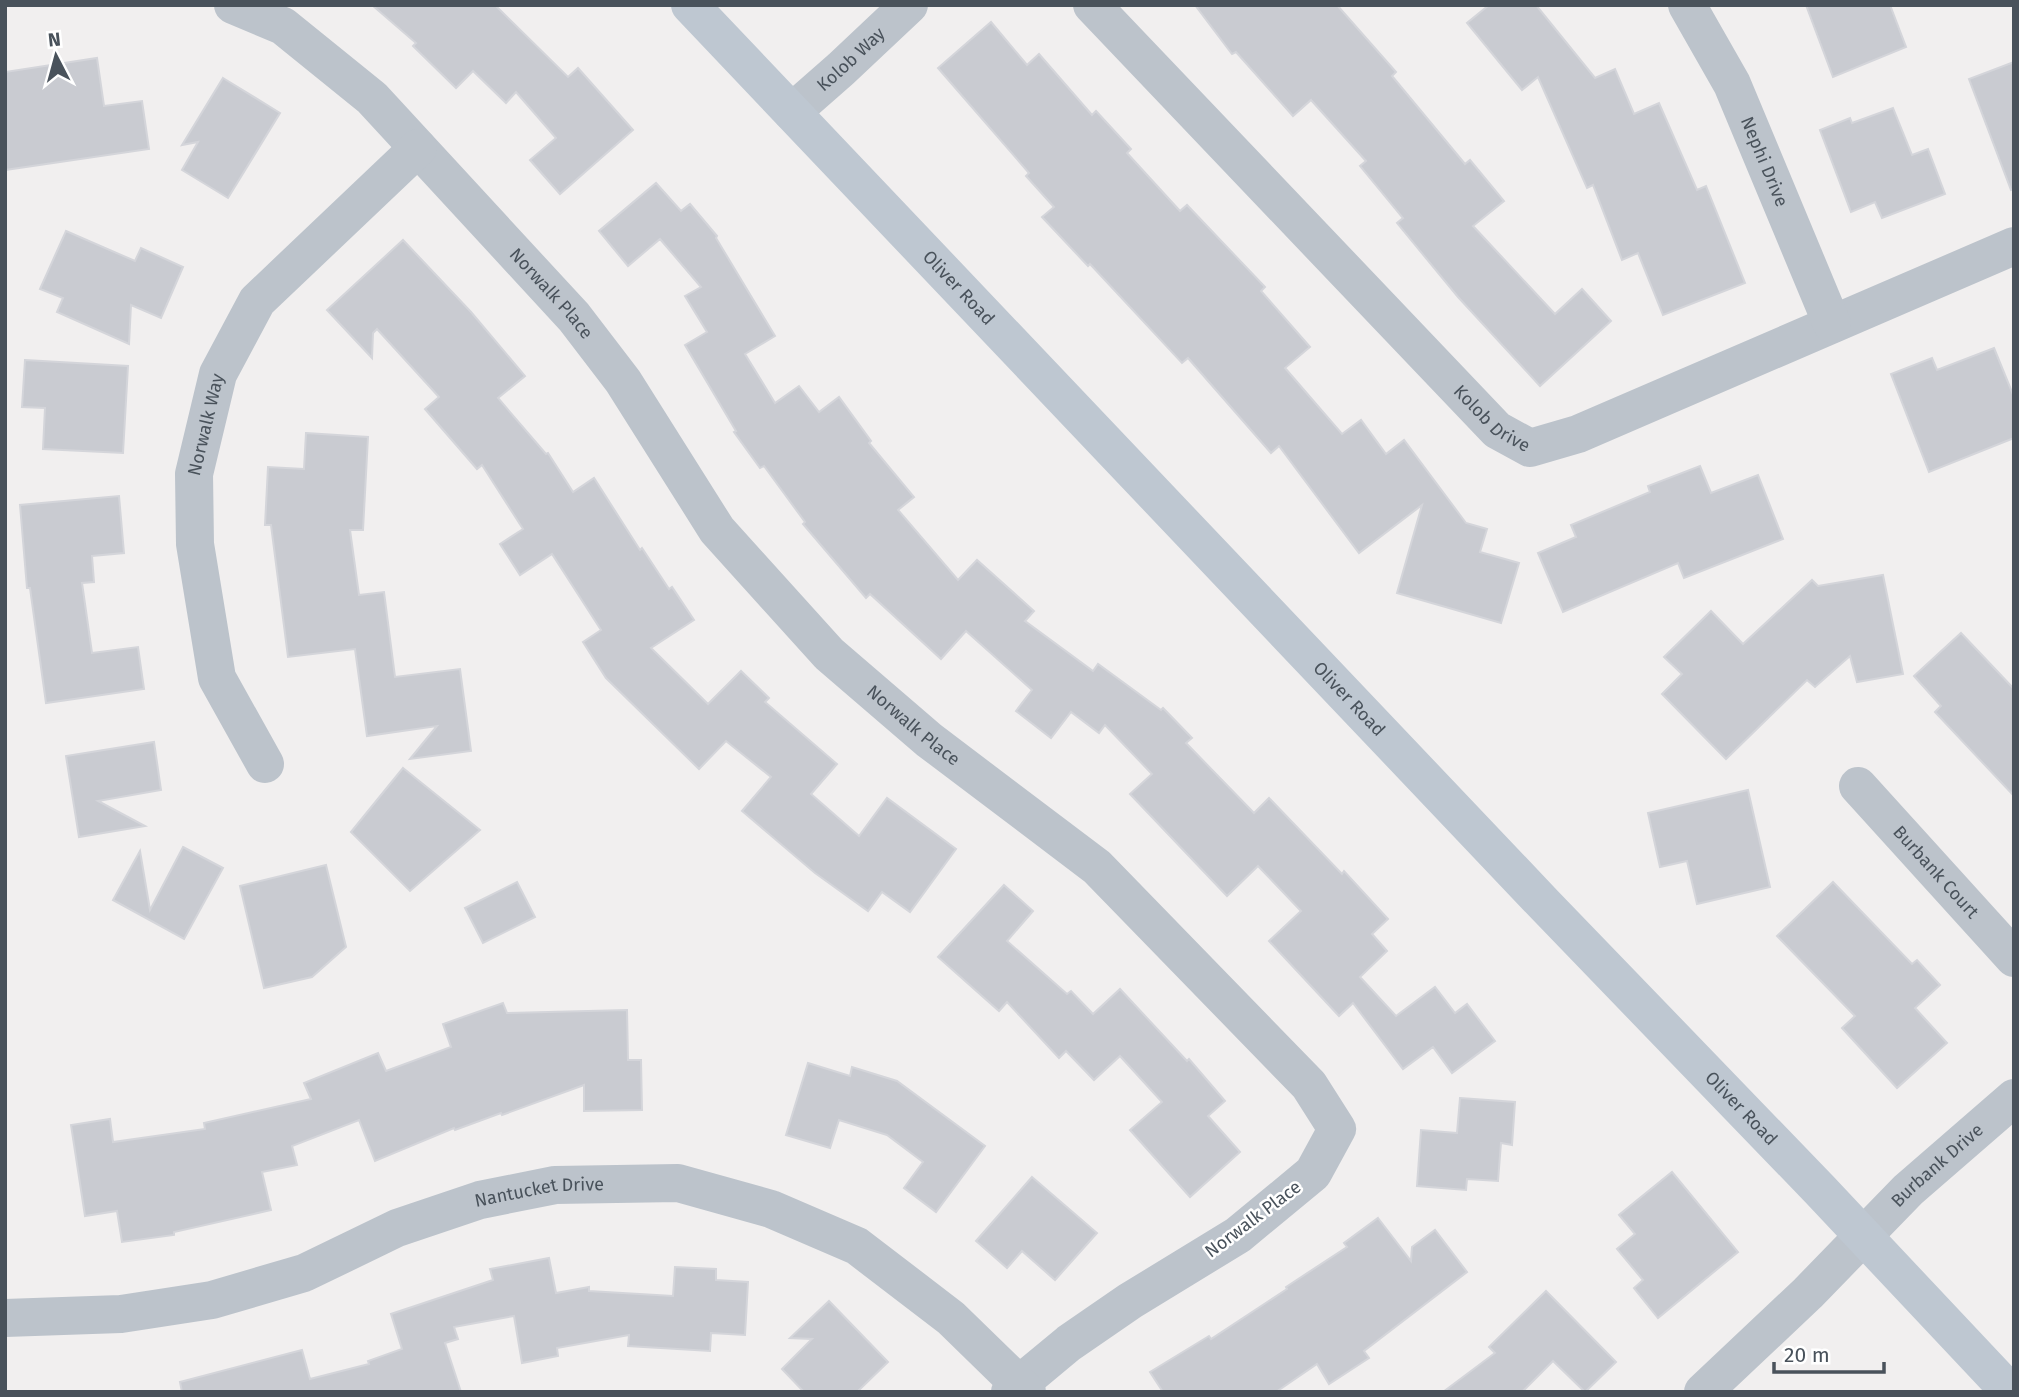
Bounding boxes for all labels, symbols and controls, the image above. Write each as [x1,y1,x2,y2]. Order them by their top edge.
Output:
north arrow [21,21,91,91]
street label: Kolob Way [812,22,890,96]
text: N [47,27,62,52]
street label: Nephi Drive [1736,113,1793,210]
street label: Norwalk Place [505,243,598,343]
street label: Oliver Road [918,246,999,330]
street label: Norwalk Way [183,371,229,478]
street label: Kolob Drive [1449,380,1534,457]
street label: Oliver Road [1309,657,1390,741]
street label: Norwalk Place [862,680,964,770]
street label: Burbank Court [1888,821,1984,923]
street label: Oliver Road [1700,1067,1782,1150]
street label: Burbank Drive [1886,1119,1988,1212]
street label: Nantucket Drive [473,1173,604,1212]
street label: Norwalk Place [1201,1176,1305,1262]
scale bar [1774,1330,1884,1374]
text: 20 m [1784,1342,1830,1368]

